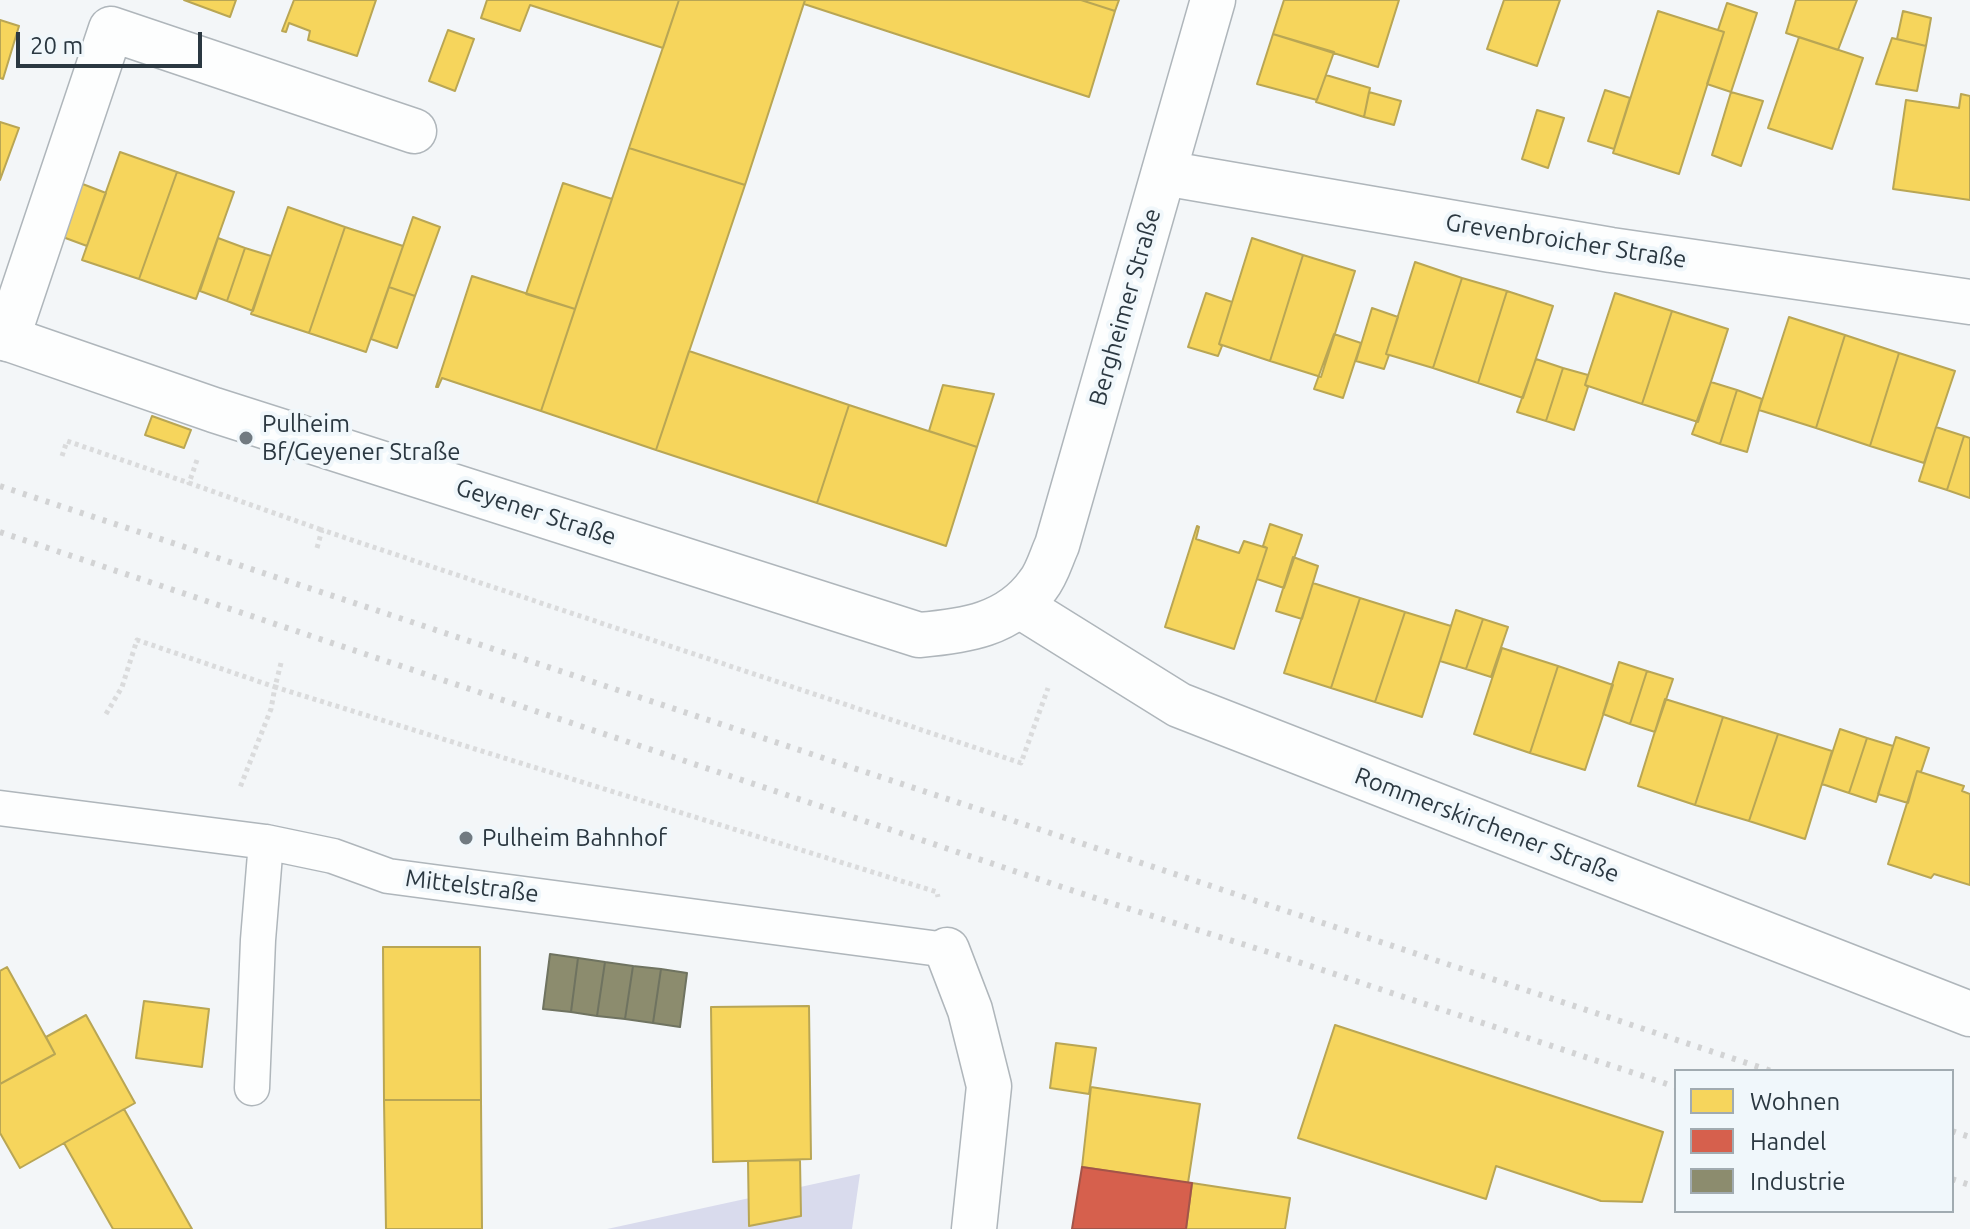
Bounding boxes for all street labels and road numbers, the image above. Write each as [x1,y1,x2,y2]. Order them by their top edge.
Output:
street label: Bergheimer Straße [1083,205,1167,409]
street label: Grevenbroicher Straße [1443,208,1689,274]
street label: Geyener Straße [452,473,620,551]
street label: Rommerskirchener Straße [1351,761,1623,889]
street label: Mittelstraße [404,864,540,908]

